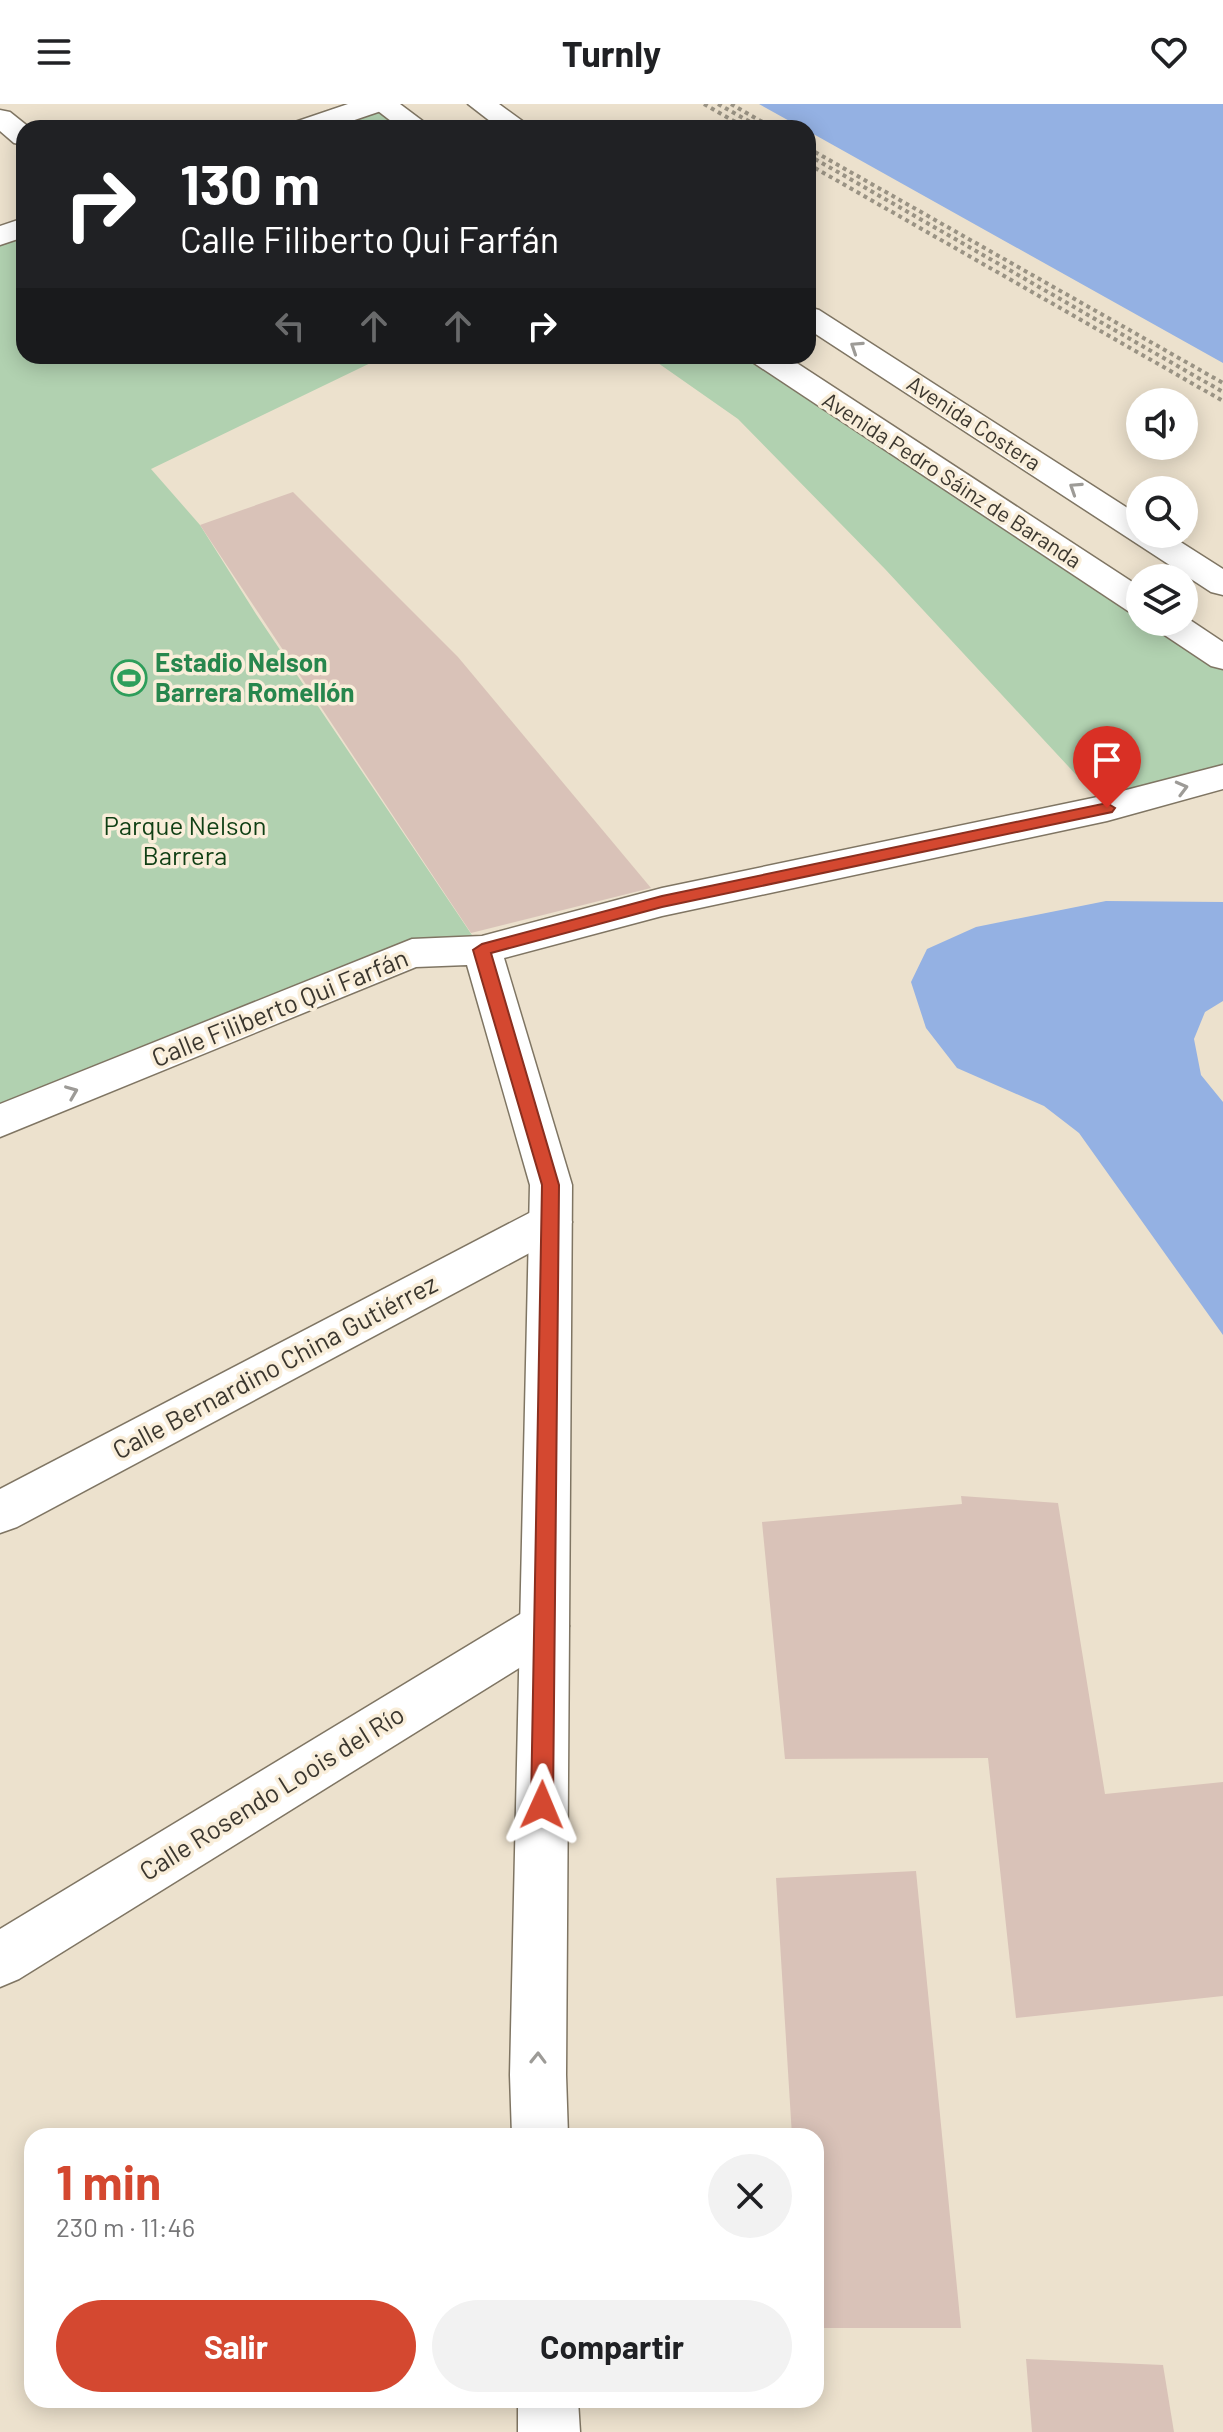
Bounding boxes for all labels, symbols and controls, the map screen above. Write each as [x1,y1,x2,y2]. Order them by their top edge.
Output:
icon: menu [32,30,76,74]
icon: heart [1147,30,1191,74]
text: Turnly [562,31,661,74]
text: 130 m [180,149,320,216]
icon: right [48,152,152,256]
text: Calle Filiberto Qui Farfán [180,217,559,260]
icon: left [268,304,312,348]
icon: ahead [352,304,396,348]
icon: ahead [436,304,480,348]
icon: right [520,304,564,348]
one-way arrow [850,342,865,357]
street label: Avenida Costera [903,369,1046,475]
street label: Avenida Pedro Sáinz de Baranda [818,386,1087,573]
map controls [1126,388,1198,636]
button: sound [1126,388,1198,460]
button: search [1126,476,1198,548]
one-way arrow [1069,483,1083,498]
button: layers [1126,564,1198,636]
place label: Estadio Nelson Barrera Romellón [155,646,355,707]
sports icon: Estadio Nelson Barrera Romellón [110,659,148,697]
pin [1073,726,1141,808]
icon: arrive [1085,738,1129,782]
one-way arrow [1175,780,1189,797]
park label: Parque Nelson Barrera [103,809,267,870]
street label: Calle Filiberto Qui Farfán [147,941,412,1072]
one-way arrow [64,1085,78,1101]
street label: Calle Bernardino China Gutiérrez [107,1267,442,1465]
street label: Calle Rosendo Loois del Río [133,1698,409,1886]
position arrow [500,1763,584,1847]
one-way arrow [530,2051,547,2064]
text: 1 min [56,2152,161,2210]
button: close [708,2154,792,2238]
text: 230 m · 11:46 [56,2211,195,2242]
button: Salir [56,2300,416,2392]
button: Compartir [432,2300,792,2392]

